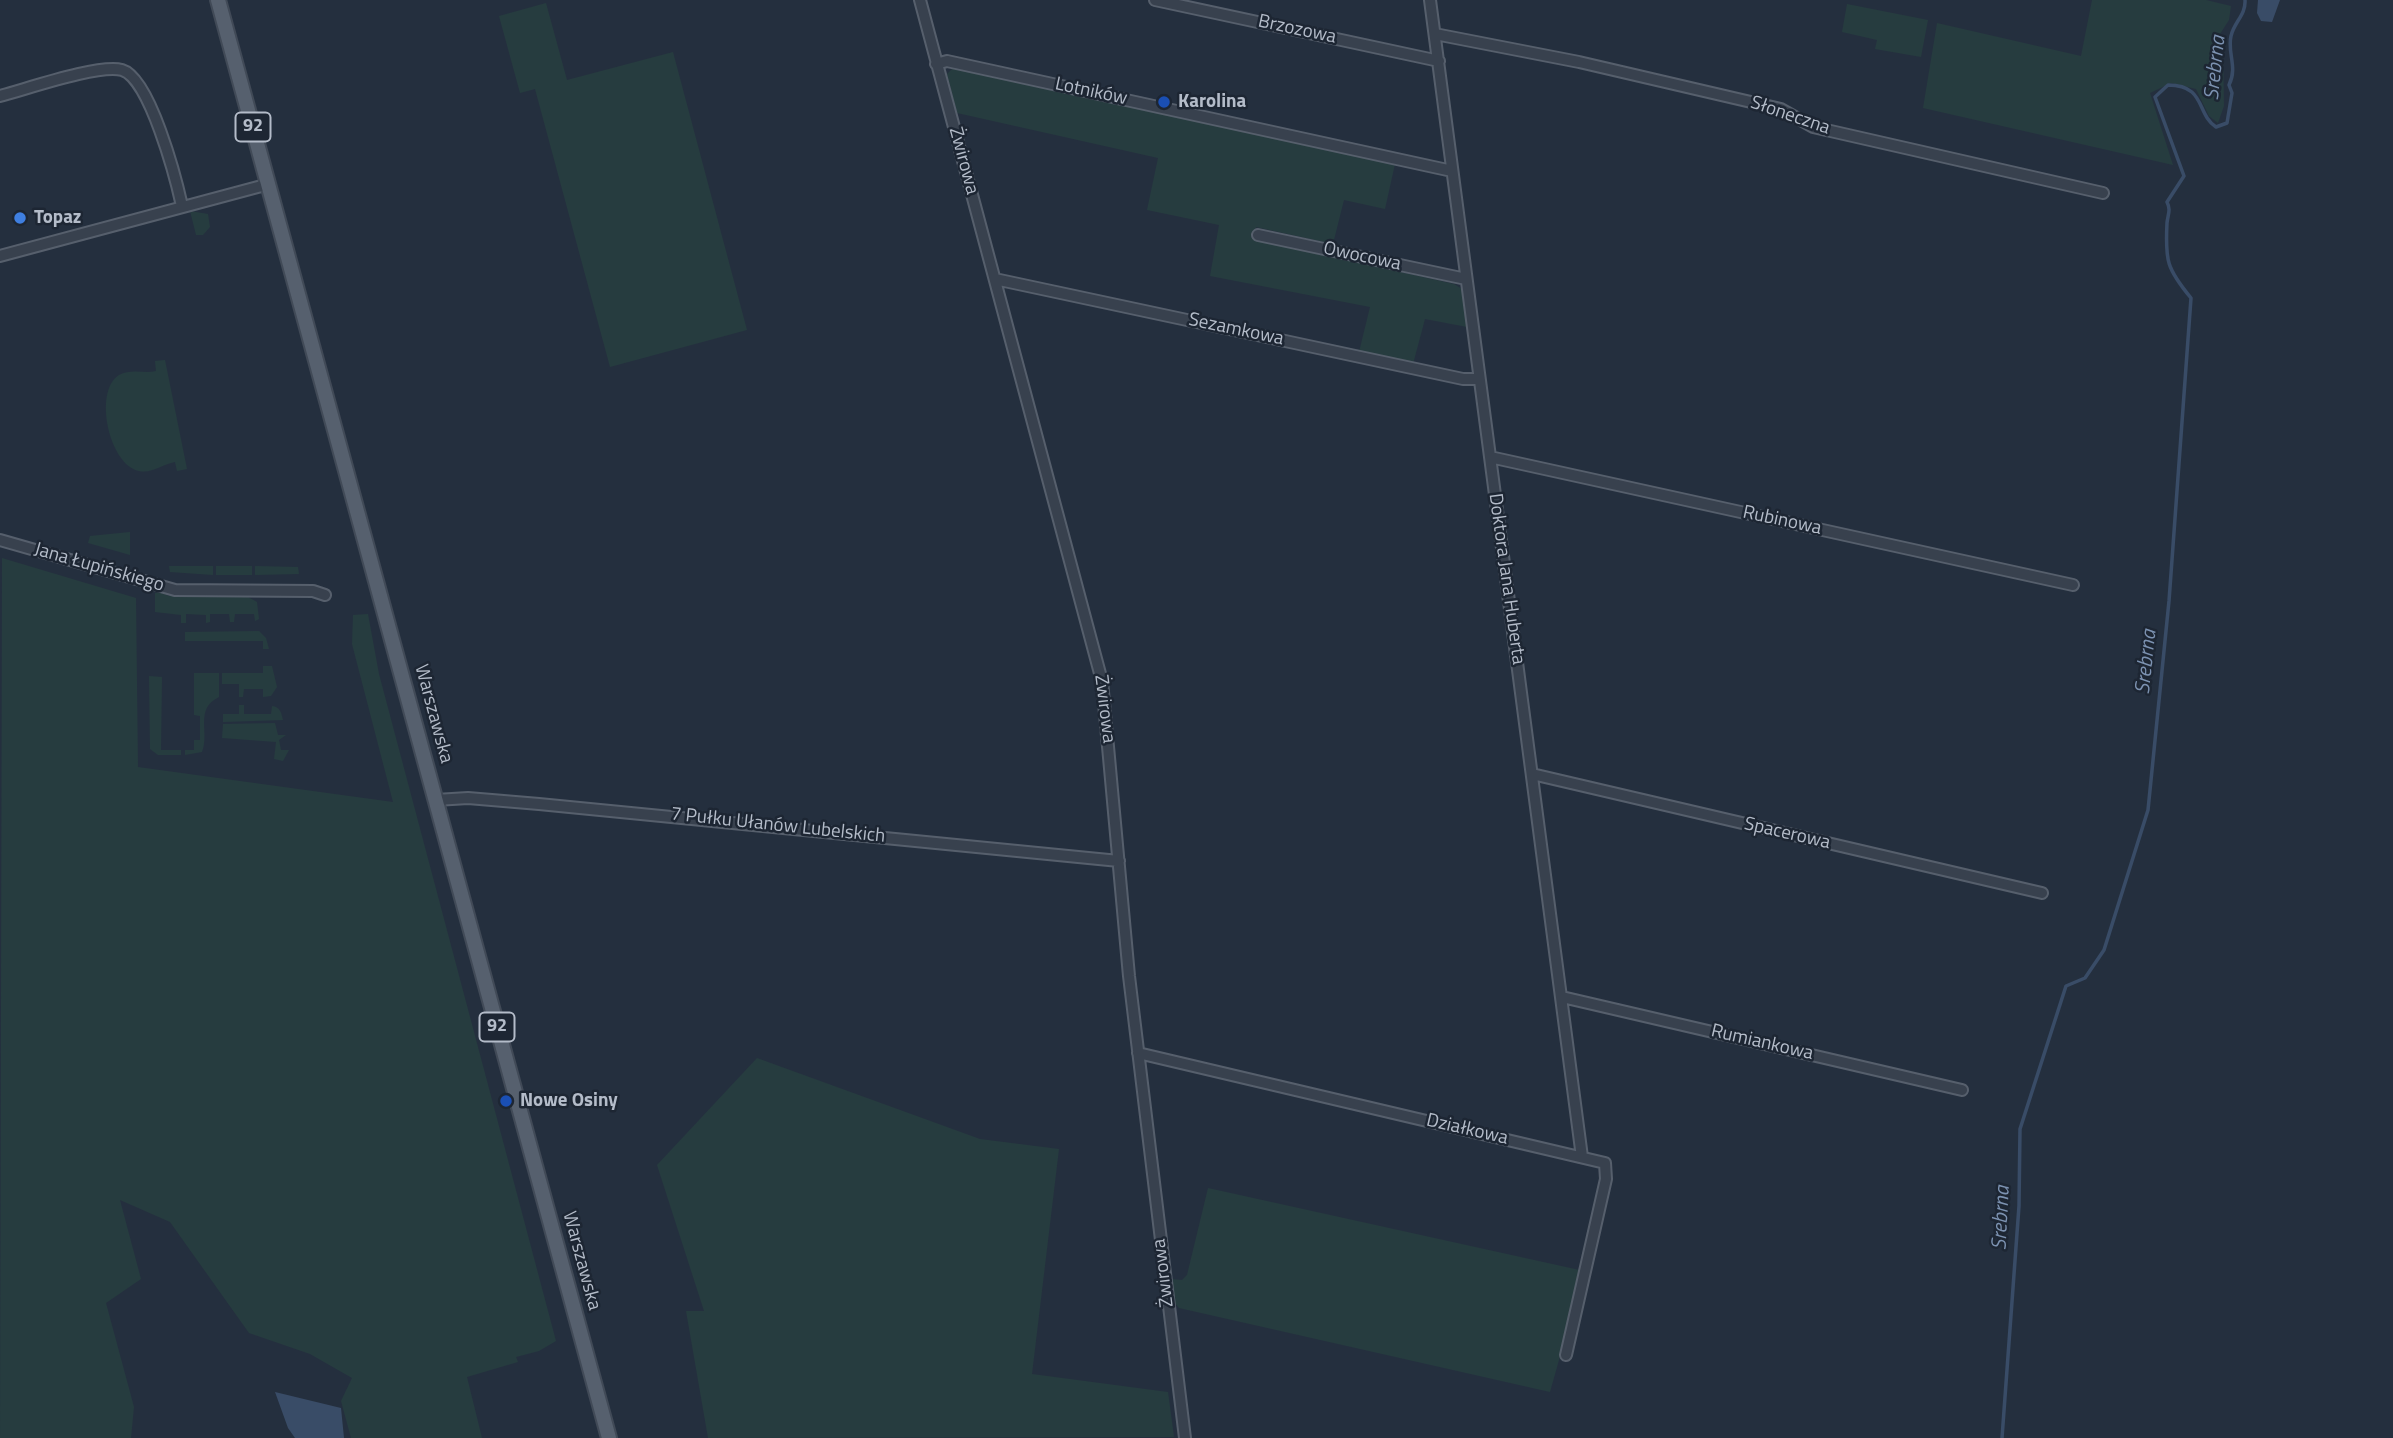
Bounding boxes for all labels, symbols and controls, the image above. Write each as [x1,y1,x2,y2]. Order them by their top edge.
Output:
street label: Brzozowa [1256,11,1338,49]
water label: Srebrna [2200,35,2232,101]
street label: Lotników [1053,73,1129,111]
place label: Karolina [1178,91,1246,113]
street label: Słoneczna [1747,92,1833,140]
marker: Karolina [1156,94,1172,110]
road number: 92 [236,112,270,142]
street label: Żwirowa [943,125,983,197]
place label: Topaz [34,207,81,229]
marker: Topaz [12,210,28,226]
street label: Owocowa [1321,238,1403,276]
street label: Sezamkowa [1186,309,1286,351]
street label: Doktora Jana Huberta [1483,492,1529,666]
street label: Rubinowa [1741,502,1823,540]
street label: Jana Łupińskiego [31,539,167,597]
water label: Srebrna [2131,629,2163,695]
street label: Warszawska [409,662,457,766]
street label: Żwirowa [1088,673,1120,745]
street label: 7 Pułku Ułanów Lubelskich [670,803,886,849]
street label: Spacerowa [1742,813,1832,855]
road number: 92 [480,1012,514,1042]
street label: Rumiankowa [1709,1020,1815,1066]
place label: Nowe Osiny [520,1090,618,1112]
marker: Nowe Osiny [498,1093,514,1109]
street label: Działkowa [1424,1110,1510,1150]
water label: Srebrna [1988,1185,2016,1251]
street label: Warszawska [557,1209,605,1313]
street label: Żwirowa [1148,1237,1180,1309]

